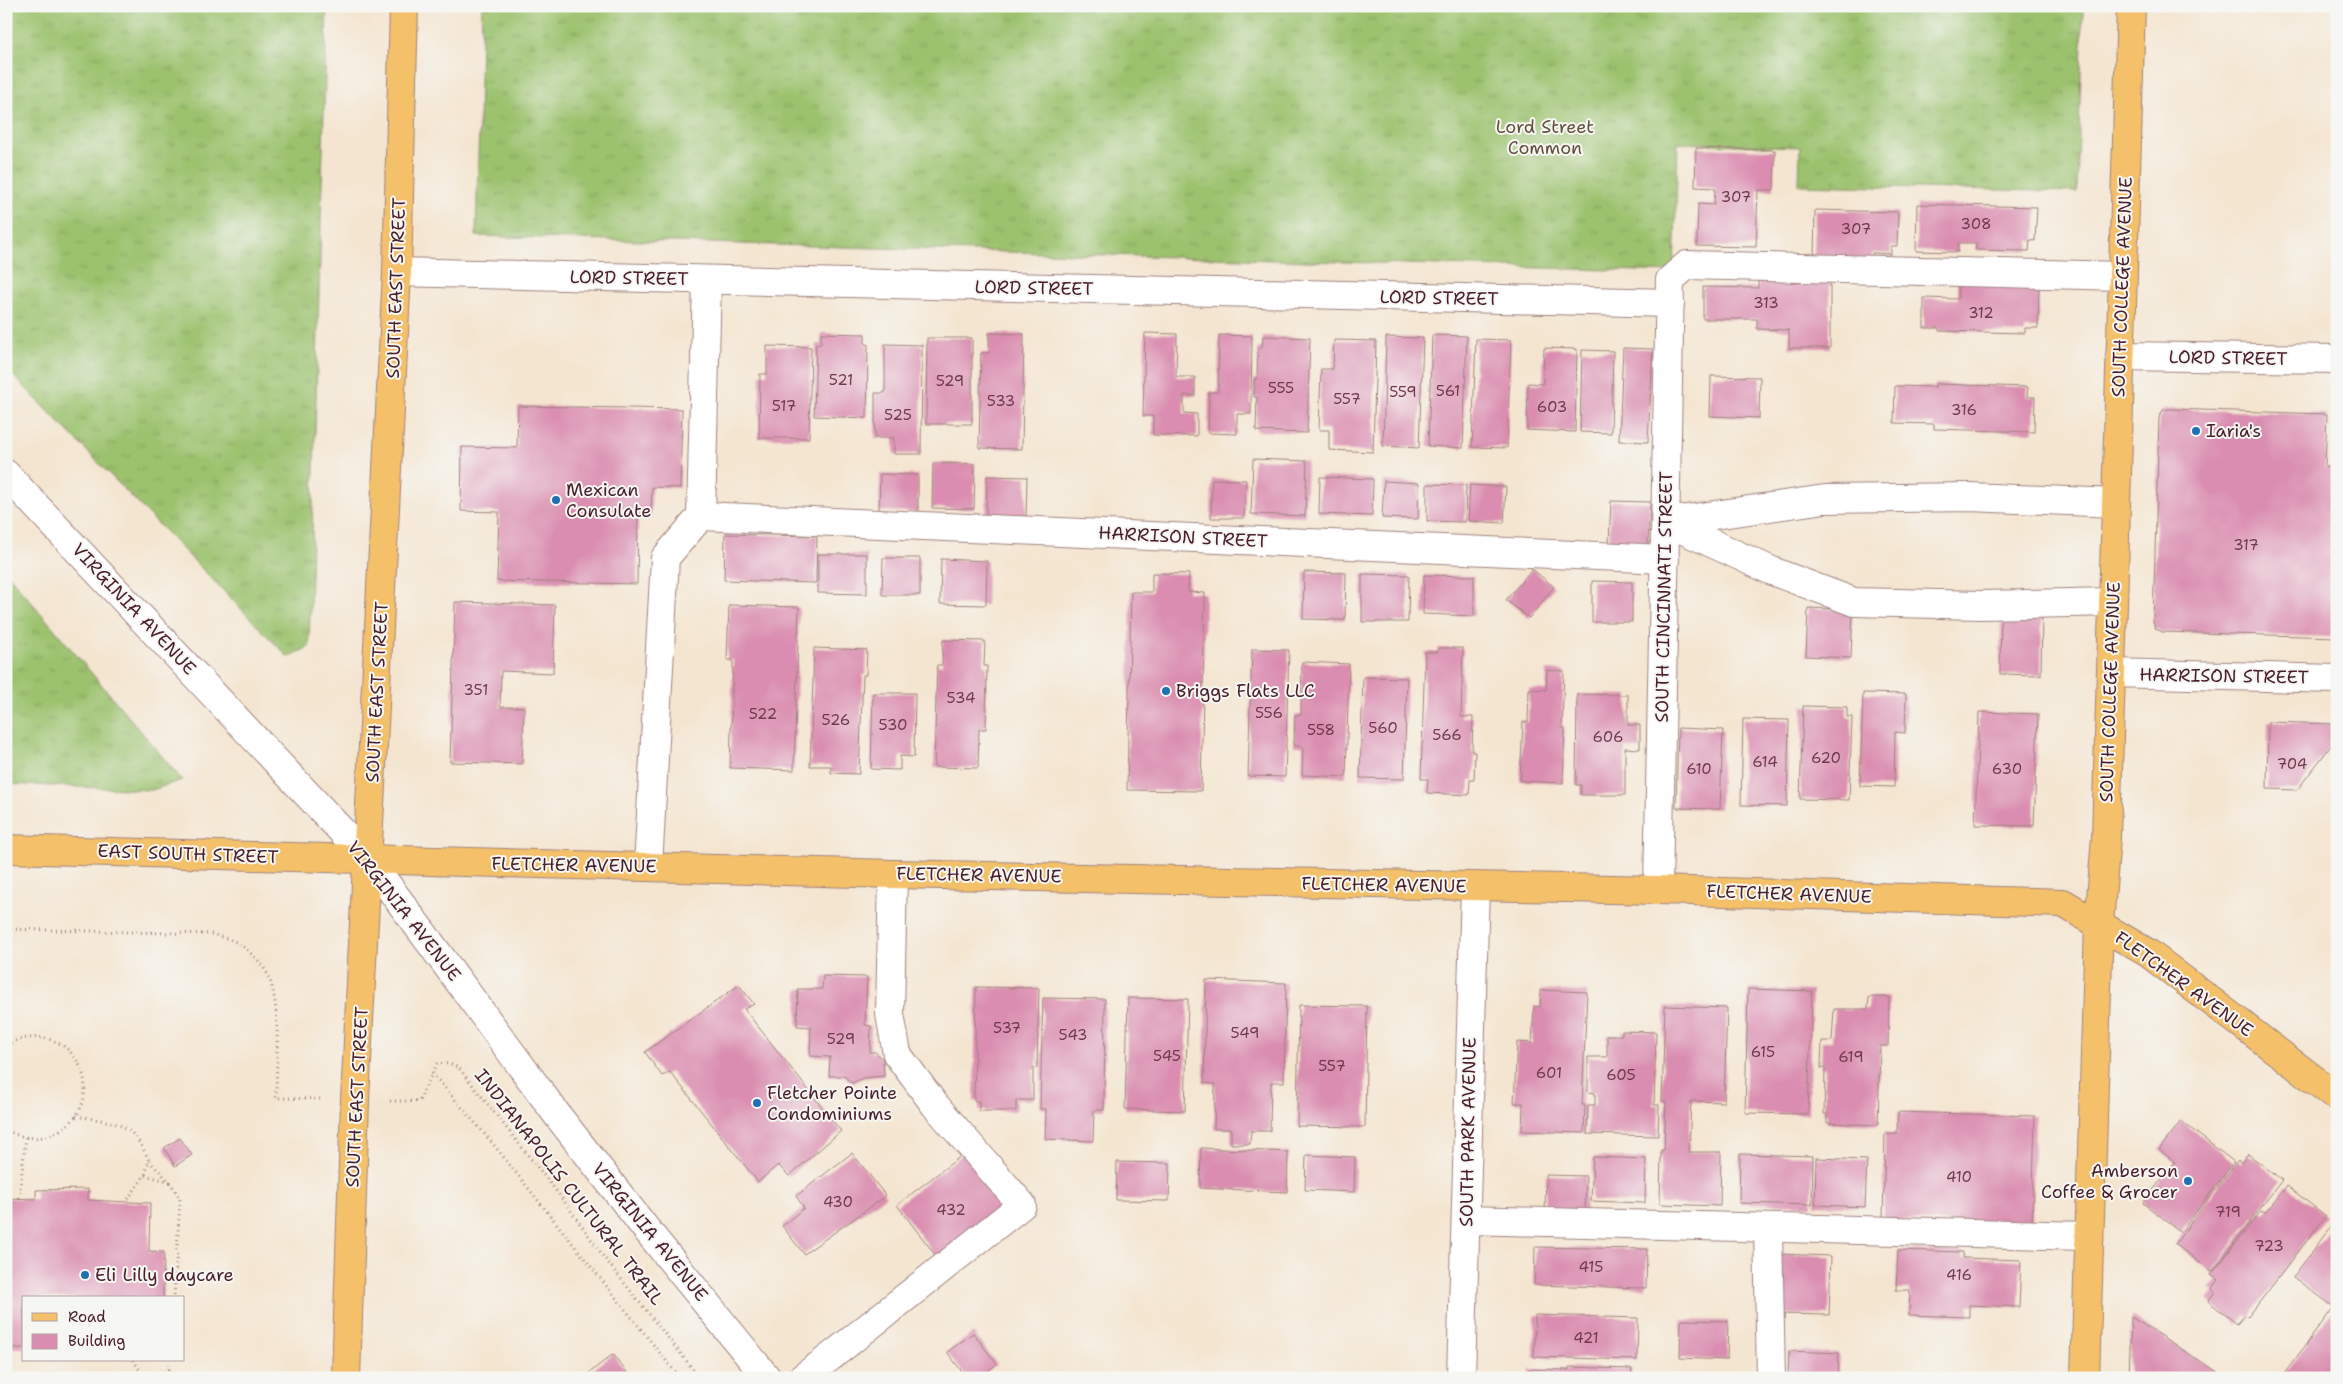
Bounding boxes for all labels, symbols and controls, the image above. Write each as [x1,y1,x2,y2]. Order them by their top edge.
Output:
park label: Lord Street Common [1496,115,1594,160]
street label: SOUTH COLLEGE AVENUE [2106,176,2138,398]
house number: 307 [1721,187,1751,207]
street label: SOUTH EAST STREET [381,197,411,379]
house number: 308 [1960,214,1992,234]
house number: 307 [1841,219,1871,239]
street label: LORD STREET [569,265,689,291]
street label: LORD STREET [974,275,1094,301]
street label: LORD STREET [1379,285,1499,311]
house number: 313 [1753,293,1779,313]
house number: 312 [1968,303,1994,323]
street label: LORD STREET [2168,345,2288,371]
house number: 521 [829,370,853,390]
house number: 529 [936,371,964,391]
house number: 555 [1268,378,1294,398]
house number: 561 [1436,381,1460,401]
house number: 559 [1389,382,1417,402]
house number: 557 [1333,389,1361,409]
house number: 533 [987,391,1015,411]
house number: 517 [772,396,796,416]
house number: 603 [1537,397,1567,417]
house number: 316 [1951,400,1977,420]
house number: 525 [884,405,912,425]
place label: Iaria's [2206,419,2261,443]
marker: Iaria's [2190,425,2202,437]
street label: SOUTH CINCINNATI STREET [1650,471,1678,723]
place label: Mexican Consulate [566,478,651,523]
marker: Mexican Consulate [550,494,562,506]
street label: HARRISON STREET [1098,521,1268,553]
house number: 317 [2233,535,2259,555]
street label: VIRGINIA AVENUE [67,538,201,680]
street label: SOUTH COLLEGE AVENUE [2094,581,2126,803]
street label: SOUTH EAST STREET [360,601,394,783]
street label: HARRISON STREET [2139,663,2309,689]
place label: Briggs Flats LLC [1176,679,1315,703]
house number: 351 [464,680,488,700]
marker: Briggs Flats LLC [1160,685,1172,697]
house number: 534 [947,688,975,708]
house number: 556 [1255,703,1283,723]
house number: 522 [749,704,777,724]
house number: 526 [822,710,850,730]
house number: 530 [878,715,908,735]
house number: 560 [1368,718,1398,738]
house number: 558 [1307,720,1335,740]
house number: 566 [1432,725,1462,745]
house number: 606 [1593,727,1623,747]
house number: 620 [1811,748,1841,768]
house number: 614 [1752,752,1778,772]
house number: 704 [2277,754,2307,774]
house number: 610 [1686,759,1712,779]
house number: 630 [1992,759,2022,779]
street label: VIRGINIA AVENUE [342,836,466,986]
street label: EAST SOUTH STREET [97,839,279,869]
street label: FLETCHER AVENUE [491,852,657,878]
street label: FLETCHER AVENUE [896,862,1062,888]
street label: FLETCHER AVENUE [1301,872,1467,898]
street label: FLETCHER AVENUE [1706,879,1872,909]
street label: FLETCHER AVENUE [2110,926,2258,1042]
street label: SOUTH EAST STREET [340,1006,374,1188]
house number: 537 [993,1018,1021,1038]
house number: 549 [1230,1023,1260,1043]
house number: 543 [1059,1025,1087,1045]
house number: 529 [827,1029,855,1049]
street label: SOUTH PARK AVENUE [1454,1037,1482,1227]
house number: 615 [1751,1042,1775,1062]
house number: 545 [1153,1046,1181,1066]
house number: 619 [1838,1047,1864,1067]
house number: 557 [1318,1056,1346,1076]
house number: 601 [1536,1063,1562,1083]
street label: INDIANAPOLIS CULTURAL TRAIL [469,1064,669,1310]
house number: 605 [1606,1065,1636,1085]
place label: Fletcher Pointe Condominiums [767,1081,897,1126]
marker: Fletcher Pointe Condominiums [751,1097,763,1109]
street label: VIRGINIA AVENUE [587,1158,713,1306]
place label: Amberson Coffee & Grocer [2041,1159,2178,1204]
house number: 410 [1946,1167,1972,1187]
marker: Amberson Coffee & Grocer [2182,1175,2194,1187]
house number: 430 [823,1192,853,1212]
house number: 432 [936,1200,966,1220]
house number: 719 [2215,1202,2241,1222]
house number: 723 [2254,1236,2284,1256]
house number: 415 [1579,1257,1603,1277]
place label: Eli Lilly daycare [95,1263,234,1287]
house number: 416 [1946,1265,1972,1285]
marker: Eli Lilly daycare [79,1269,91,1281]
legend [22,1296,185,1362]
text: Road [68,1307,106,1327]
house number: 421 [1573,1328,1599,1348]
text: Building [68,1331,125,1351]

